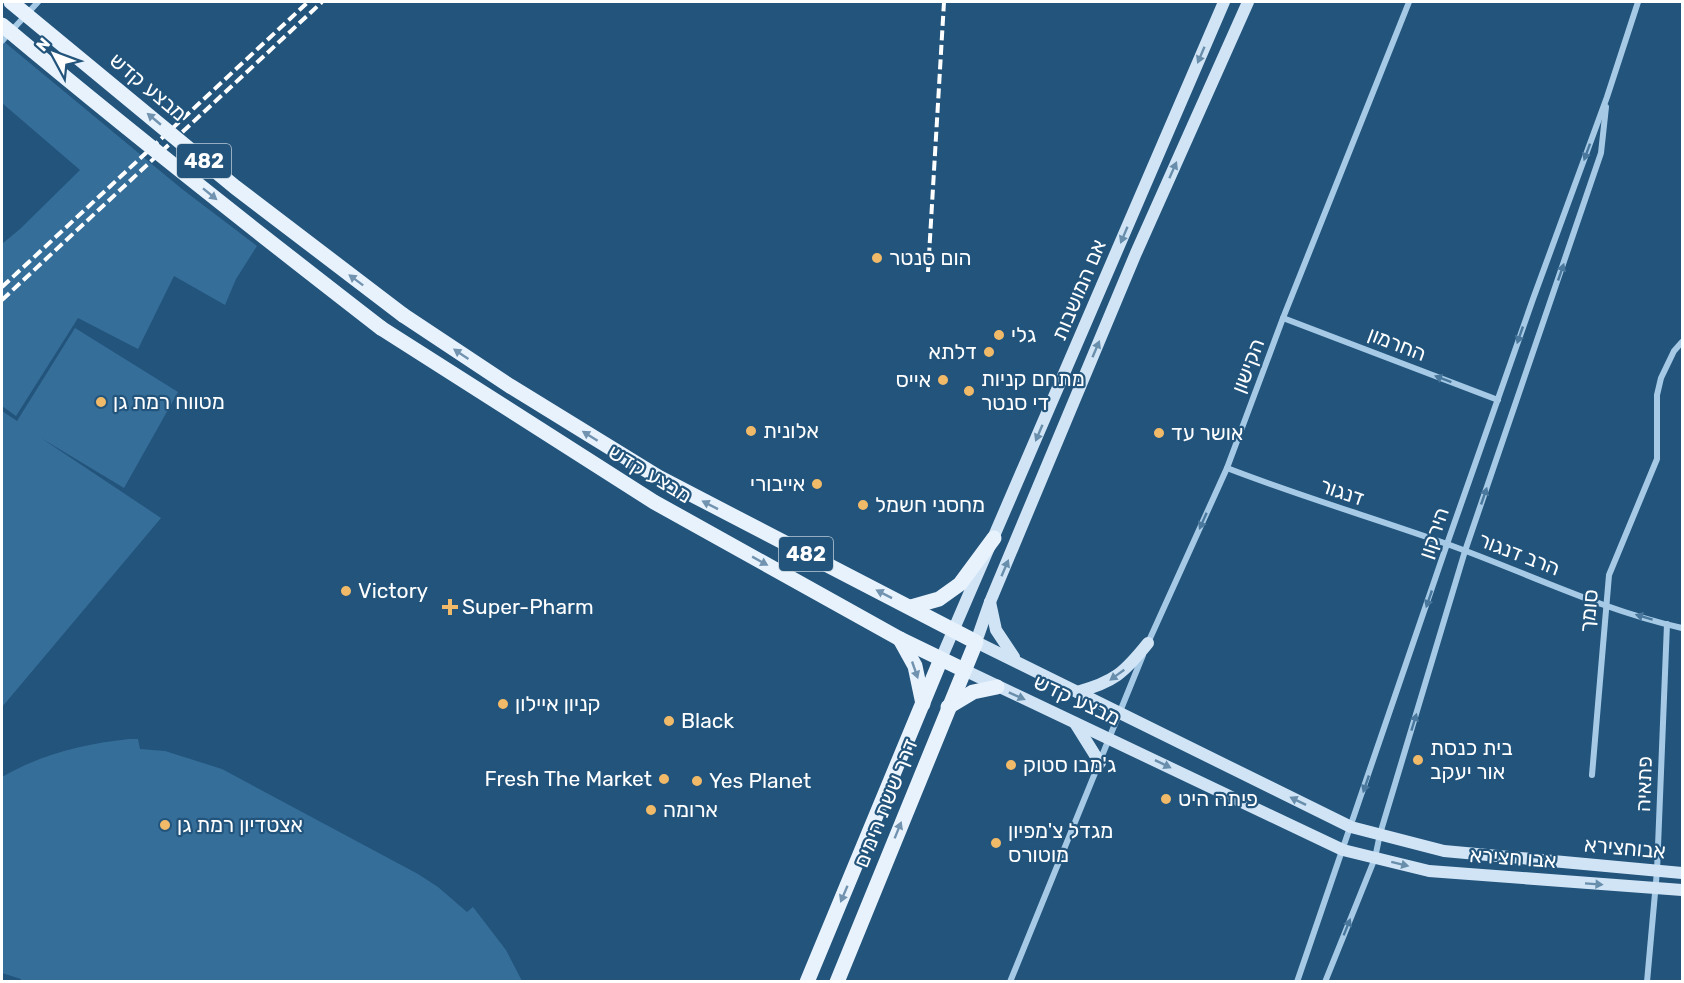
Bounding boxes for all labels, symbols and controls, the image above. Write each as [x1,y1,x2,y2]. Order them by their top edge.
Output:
north arrow [24,24,84,84]
text: N [32,34,54,55]
street label: מבצע קדש [105,47,192,126]
one-way arrow [1196,47,1206,65]
one-way arrow [146,113,162,126]
one-way arrow [1582,143,1591,161]
road number: 482 [177,144,231,178]
one-way arrow [1169,161,1178,178]
one-way arrow [202,188,218,201]
one-way arrow [1119,226,1129,244]
street label: אם המושבות [1046,236,1111,344]
place label: הום סנטר [889,245,972,270]
marker: הום סנטר [870,251,884,265]
one-way arrow [1556,262,1566,280]
one-way arrow [349,274,365,286]
street label: החרמון [1365,321,1430,366]
place label: גלי [1011,322,1036,347]
one-way arrow [1515,326,1525,344]
marker: גלי [992,328,1006,342]
street label: הקישון [1226,335,1269,397]
place label: דלתא [928,339,977,364]
one-way arrow [1092,340,1101,358]
marker: דלתא [982,345,996,359]
one-way arrow [453,348,470,359]
place label: מתחם קניות די סנטר [981,366,1085,415]
place label: אייס [895,367,931,392]
marker: אייס [936,373,950,387]
one-way arrow [1434,374,1452,384]
marker: מתחם קניות די סנטר [962,384,976,398]
place label: מטווח רמת גן [113,389,225,414]
marker: מטווח רמת גן [94,395,108,409]
place label: אלונית [763,418,819,443]
place label: אושר עד [1171,420,1243,445]
marker: אלונית [744,424,758,438]
one-way arrow [1034,424,1043,442]
marker: אושר עד [1152,426,1166,440]
one-way arrow [582,430,598,441]
street label: מבצע קדש [604,439,696,508]
place label: אייבורי [750,471,805,496]
street label: דנגור [1317,472,1368,511]
marker: אייבורי [810,477,824,491]
one-way arrow [1480,487,1490,505]
place label: מחסני חשמל [875,492,985,517]
marker: מחסני חשמל [856,498,870,512]
one-way arrow [702,500,719,510]
street label: הירקון [1413,504,1454,562]
one-way arrow [1198,513,1208,531]
street label: הרב דנגור [1475,527,1564,581]
road number: 482 [779,537,833,571]
one-way arrow [752,556,769,566]
one-way arrow [1000,558,1010,576]
place label: Victory [358,578,429,603]
marker: Victory [339,584,353,598]
street label: סומך [1574,588,1603,634]
one-way arrow [875,589,893,599]
one-way arrow [1423,590,1433,608]
place label: Super-Pharm [462,594,594,619]
marker: Super-Pharm [443,600,457,614]
one-way arrow [1635,612,1653,621]
one-way arrow [911,661,920,679]
street label: מבצע קדש [1030,669,1125,730]
one-way arrow [1110,669,1126,681]
place label: קניון איילון [515,691,601,716]
one-way arrow [1008,691,1025,700]
marker: קניון איילון [496,697,510,711]
place label: Black [681,708,734,733]
one-way arrow [1410,713,1419,731]
marker: Black [662,714,676,728]
street label: דרך ששת הימים [848,735,923,871]
place label: בית כנסת אור יעקב [1430,735,1513,784]
place label: ג'מבו סטוק [1023,752,1116,777]
marker: בית כנסת אור יעקב [1411,753,1425,767]
street label: פתאיה [1630,756,1657,812]
marker: ג'מבו סטוק [1004,758,1018,772]
one-way arrow [1154,759,1171,768]
place label: Fresh The Market [484,766,652,791]
place label: Yes Planet [709,768,811,793]
marker: Fresh The Market [657,772,671,786]
marker: Yes Planet [690,774,704,788]
one-way arrow [1361,775,1370,793]
place label: פיתה היט [1178,786,1258,811]
marker: פיתה היט [1159,792,1173,806]
one-way arrow [1290,796,1307,806]
place label: ארומה [663,797,718,822]
marker: ארומה [644,803,658,817]
place label: אצטדיון רמת גן [177,812,303,837]
marker: אצטדיון רמת גן [158,818,172,832]
place label: מגדל צ'מפיון מוטורס [1008,818,1113,867]
one-way arrow [894,821,903,839]
street label: אבוחצירא [1583,831,1667,864]
marker: מגדל צ'מפיון מוטורס [989,836,1003,850]
street label: אבו חצירא [1469,842,1557,873]
one-way arrow [1391,860,1409,870]
one-way arrow [1584,879,1603,889]
one-way arrow [839,885,849,903]
one-way arrow [1343,918,1352,936]

